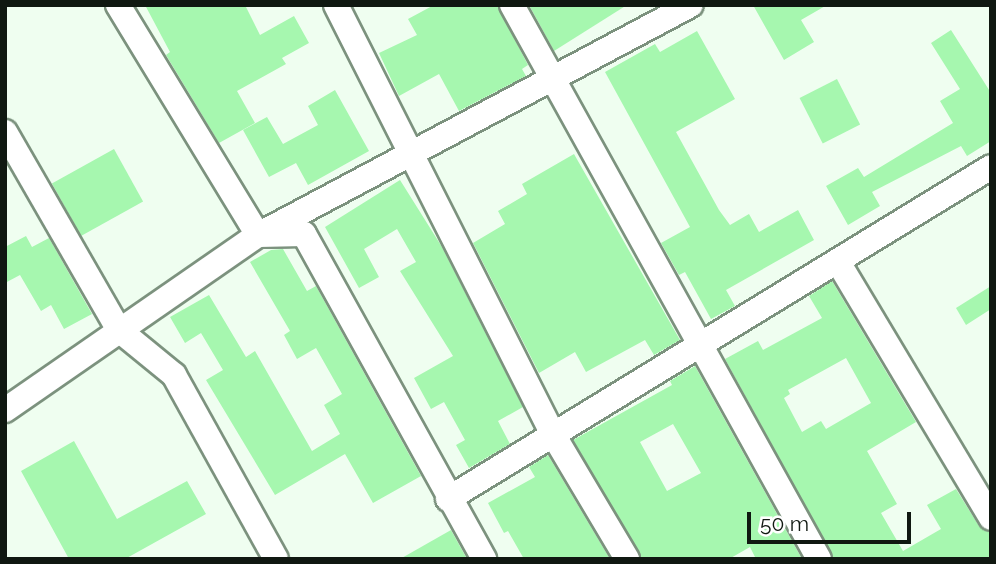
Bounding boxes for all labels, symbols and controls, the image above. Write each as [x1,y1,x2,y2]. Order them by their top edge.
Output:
scale bar [751,498,916,542]
text: 50 m [760,511,809,536]

